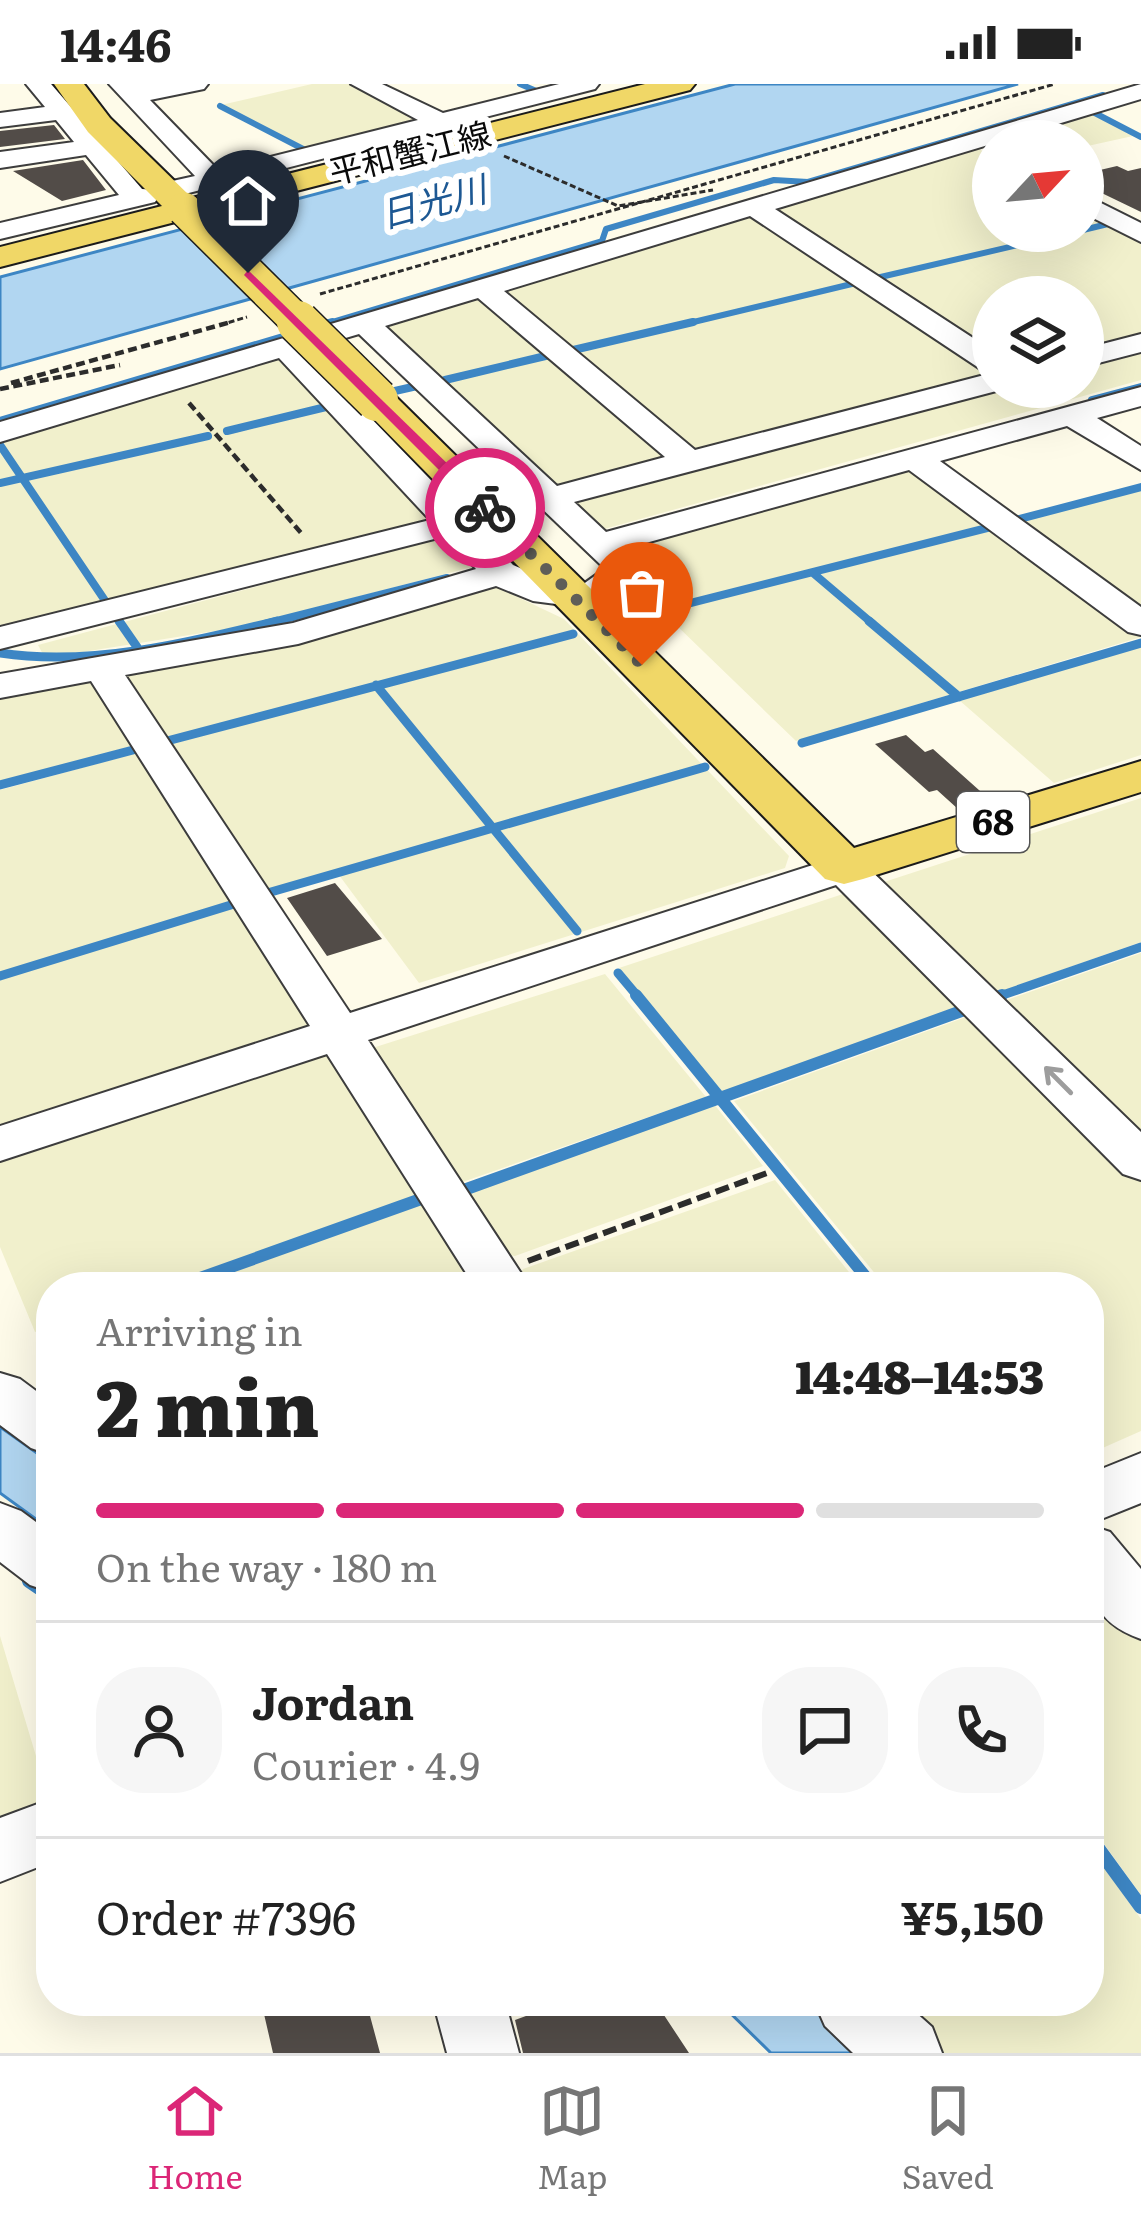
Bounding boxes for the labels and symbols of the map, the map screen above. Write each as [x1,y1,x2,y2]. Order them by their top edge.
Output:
street label: 平和蟹江線 [323,107,495,194]
north arrow [972,120,1104,252]
pin [197,150,299,273]
water label: 日光川 [373,159,495,239]
courier [425,448,545,568]
pin [591,542,693,665]
road number: 68 [957,792,1029,852]
one-way arrow [1044,1066,1073,1095]

